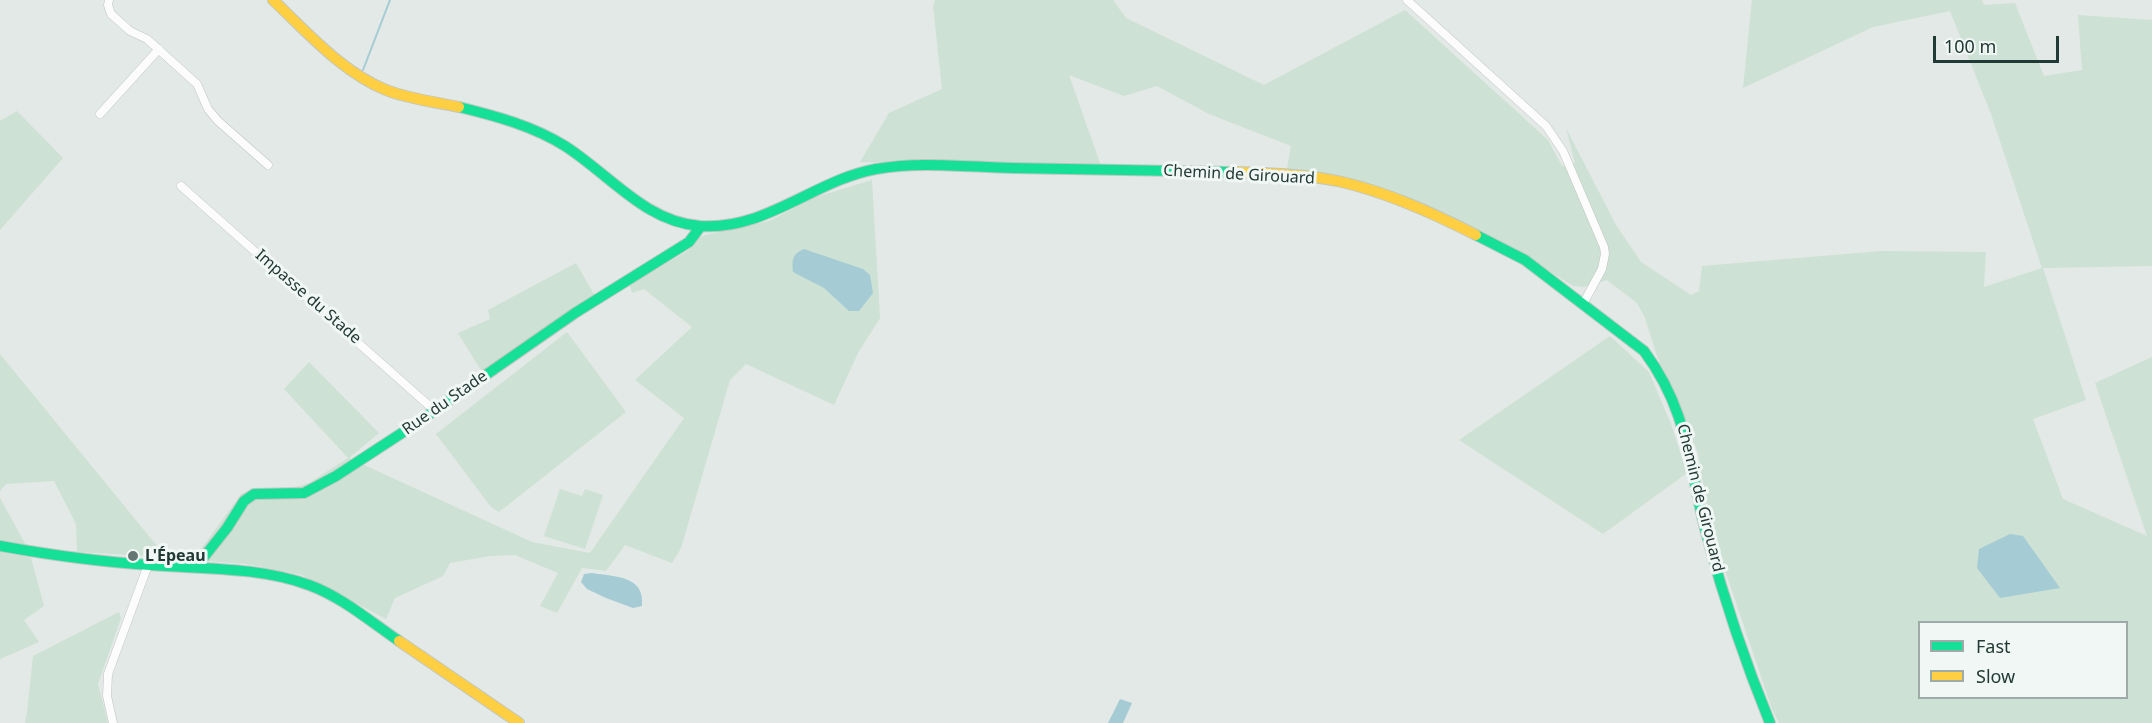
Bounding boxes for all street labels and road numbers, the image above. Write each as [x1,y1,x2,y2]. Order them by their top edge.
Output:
street label: Chemin de Girouard [1163,161,1315,189]
street label: Impasse du Stade [251,246,365,348]
street label: Rue du Stade [399,367,491,439]
street label: Chemin de Girouard [1672,422,1728,574]

